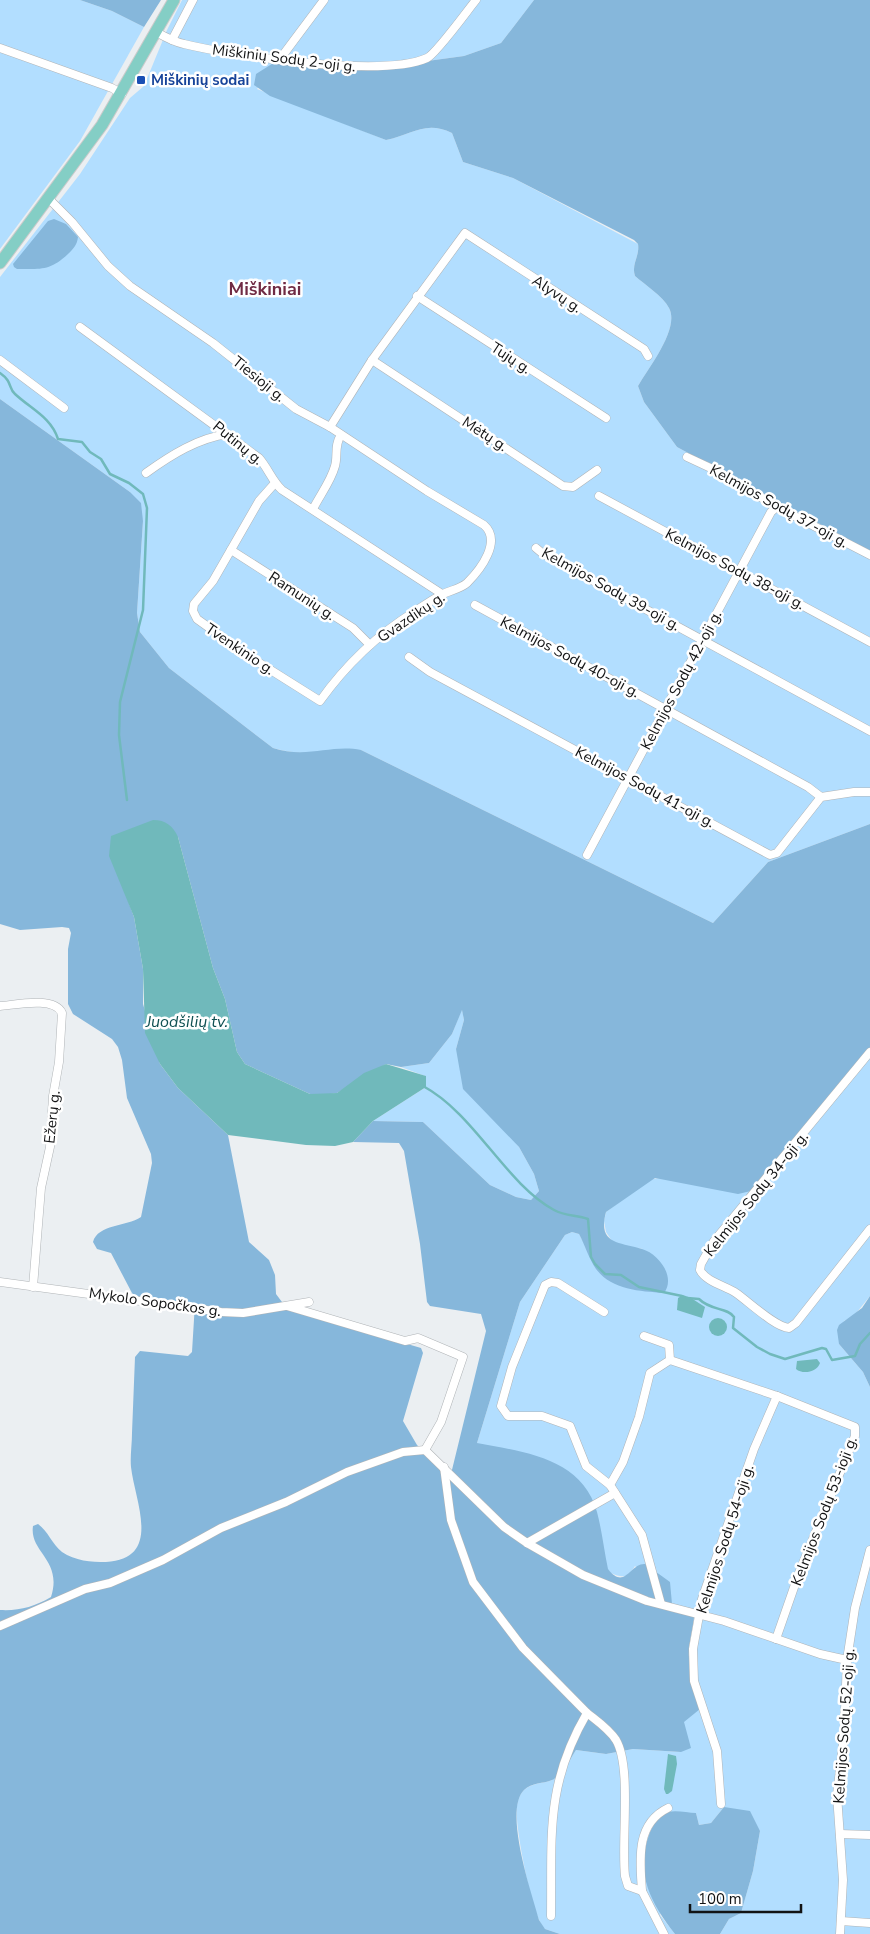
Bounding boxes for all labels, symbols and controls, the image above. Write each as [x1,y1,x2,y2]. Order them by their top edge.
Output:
street label: Miškinių Sodų 2-oji g. [211,39,357,77]
place label: Miškinių sodai [151,70,249,90]
marker: Miškinių sodai [135,74,147,86]
street label: Alyvų g. [528,271,586,317]
district label: Miškiniai [229,277,301,301]
street label: Tujų g. [487,338,535,378]
street label: Tiesioji g. [228,352,290,406]
street label: Mėtų g. [458,412,512,456]
street label: Putinų g. [209,416,267,470]
street label: Kelmijos Sodų 37-oji g. [706,460,852,552]
street label: Kelmijos Sodų 38-oji g. [662,524,808,614]
street label: Kelmijos Sodų 39-oji g. [538,543,684,635]
street label: Ramunių g. [265,567,339,625]
street label: Gvazdikų g. [373,587,449,647]
street label: Kelmijos Sodų 42-oji g. [636,607,726,753]
street label: Kelmijos Sodų 40-oji g. [497,612,643,702]
street label: Tvenkinio g. [201,618,279,680]
street label: Kelmijos Sodų 41-oji g. [572,742,718,832]
water label: Juodšilių tv. [145,1011,228,1033]
street label: Ežerų g. [39,1089,65,1145]
street label: Kelmijos Sodų 34-oji g. [699,1127,813,1261]
street label: Mykolo Sopočkos g. [88,1283,222,1321]
street label: Kelmijos Sodų 53-ioji g. [786,1433,862,1589]
street label: Kelmijos Sodų 54-oji g. [691,1462,759,1616]
street label: Kelmijos Sodų 52-oji g. [829,1648,859,1804]
scale bar [690,1882,801,1914]
text: 100 m [698,1889,742,1909]

